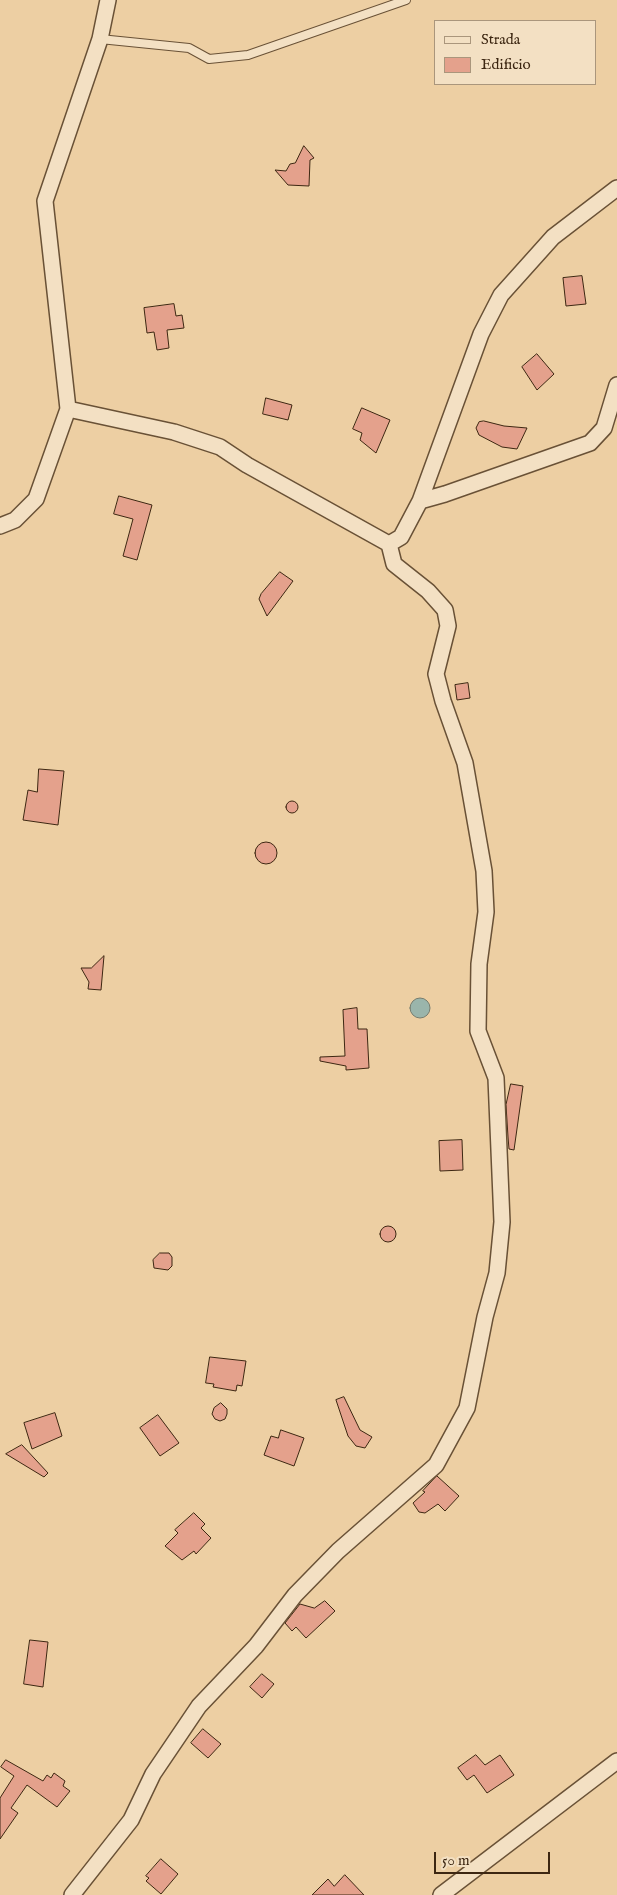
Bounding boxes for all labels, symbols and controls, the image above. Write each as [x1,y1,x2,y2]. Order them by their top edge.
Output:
legend [434,20,597,85]
text: Strada [481,30,520,49]
text: Edificio [481,55,531,74]
scale bar [437,1842,553,1874]
text: 50 m [442,1851,470,1870]

